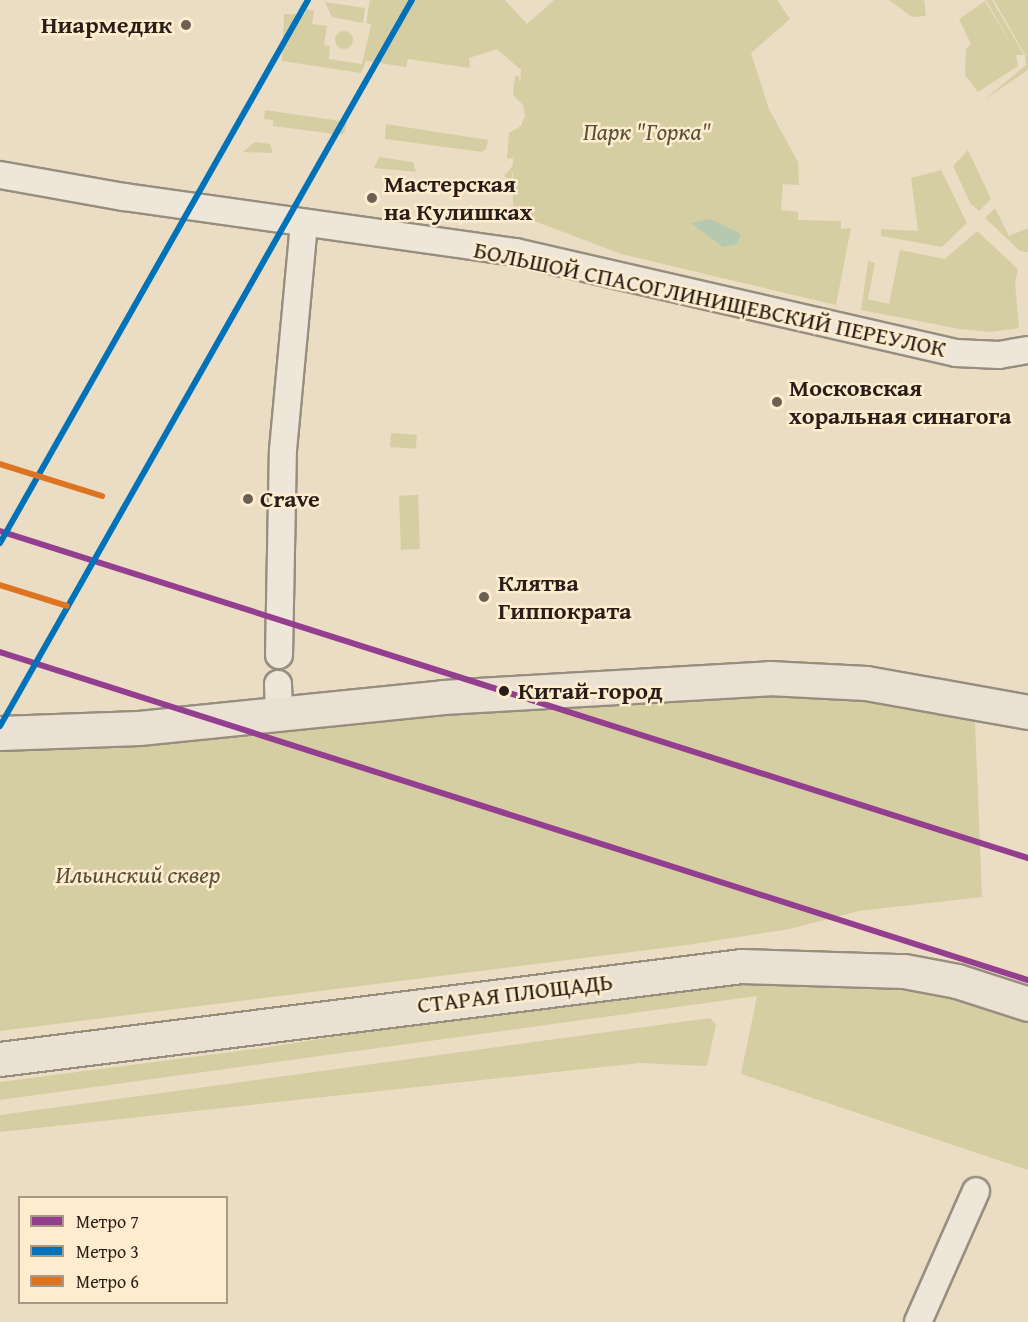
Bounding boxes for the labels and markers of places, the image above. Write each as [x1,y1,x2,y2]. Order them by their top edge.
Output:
place label: Ниармедик [41,11,172,39]
marker: Ниармедик [177,16,195,34]
place label: Мастерская на Кулишках [384,170,532,226]
marker: Мастерская на Кулишках [365,191,379,205]
place label: Московская хоральная синагога [789,374,1012,430]
marker: Московская хоральная синагога [770,395,784,409]
place label: Crave [260,485,320,513]
marker: Crave [241,492,255,506]
place label: Клятва Гиппократа [498,569,632,625]
marker: Клятва Гиппократа [475,588,493,606]
place label: Китай-город [518,677,663,705]
marker: Китай-город [495,682,513,700]

